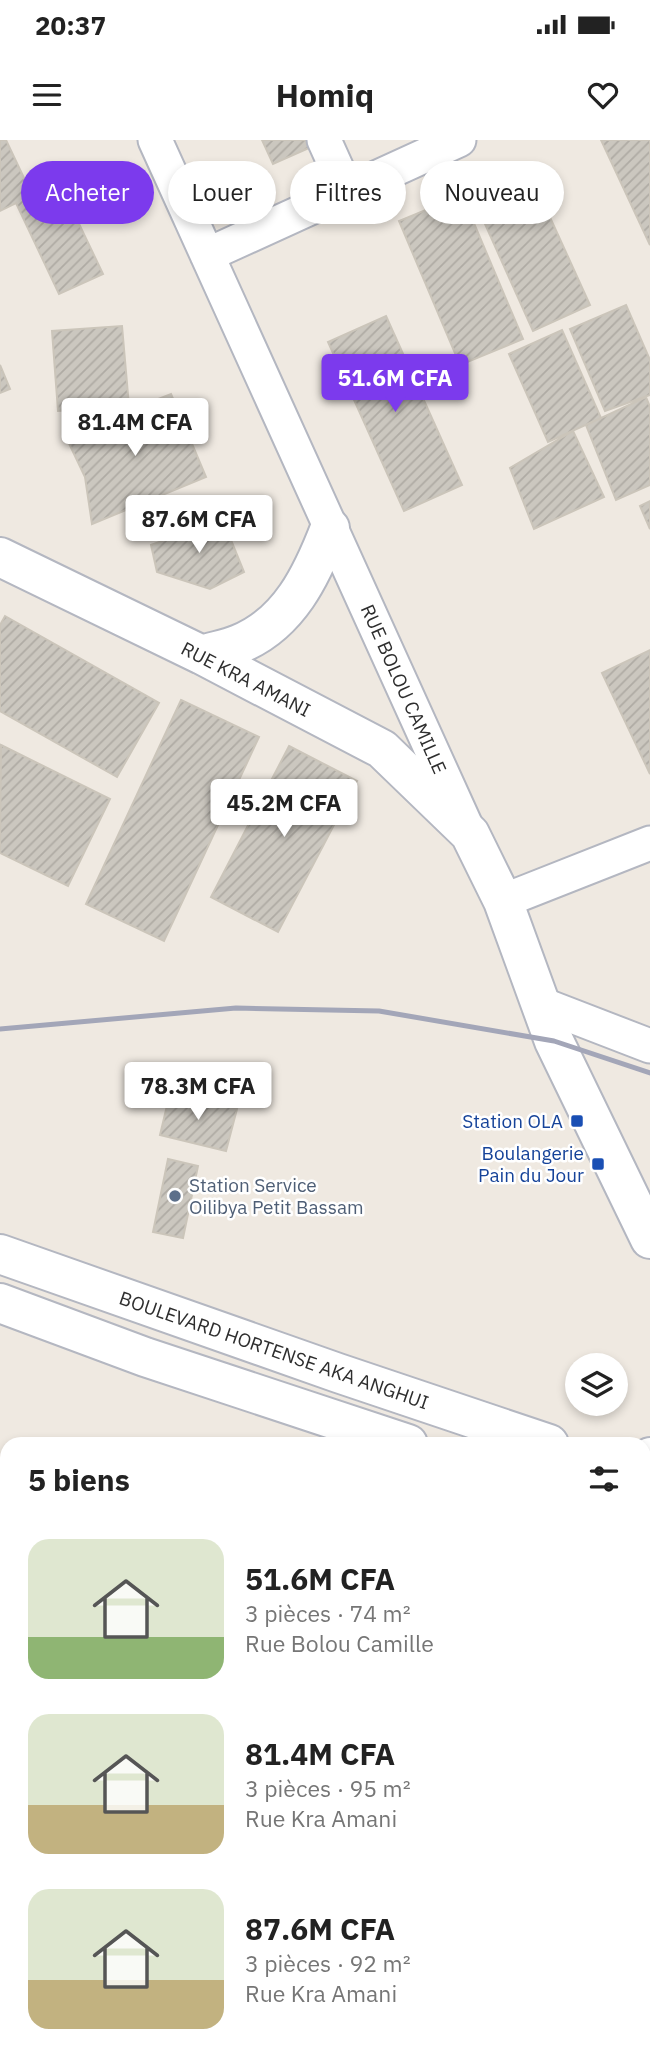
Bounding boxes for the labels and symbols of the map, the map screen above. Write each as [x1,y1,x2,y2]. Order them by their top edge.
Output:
pin: 51.6M CFA [315,355,475,414]
pin: 81.4M CFA [55,398,215,458]
pin: 87.6M CFA [119,496,279,555]
street label: RUE BOLOU CAMILLE [356,600,452,778]
street label: RUE KRA AMANI [177,636,315,722]
pin: 45.2M CFA [204,780,364,839]
pin: 78.3M CFA [118,1062,278,1122]
place label: Station OLA [462,1109,563,1133]
marker: Station OLA [569,1113,585,1129]
place label: Boulangerie Pain du Jour [478,1141,584,1187]
marker: Boulangerie Pain du Jour [590,1156,606,1172]
place label: Station Service Oilibya Petit Bassam [189,1173,364,1219]
marker: Station Service Oilibya Petit Bassam [167,1188,183,1204]
street label: BOULEVARD HORTENSE AKA ANGHUI [116,1286,432,1414]

